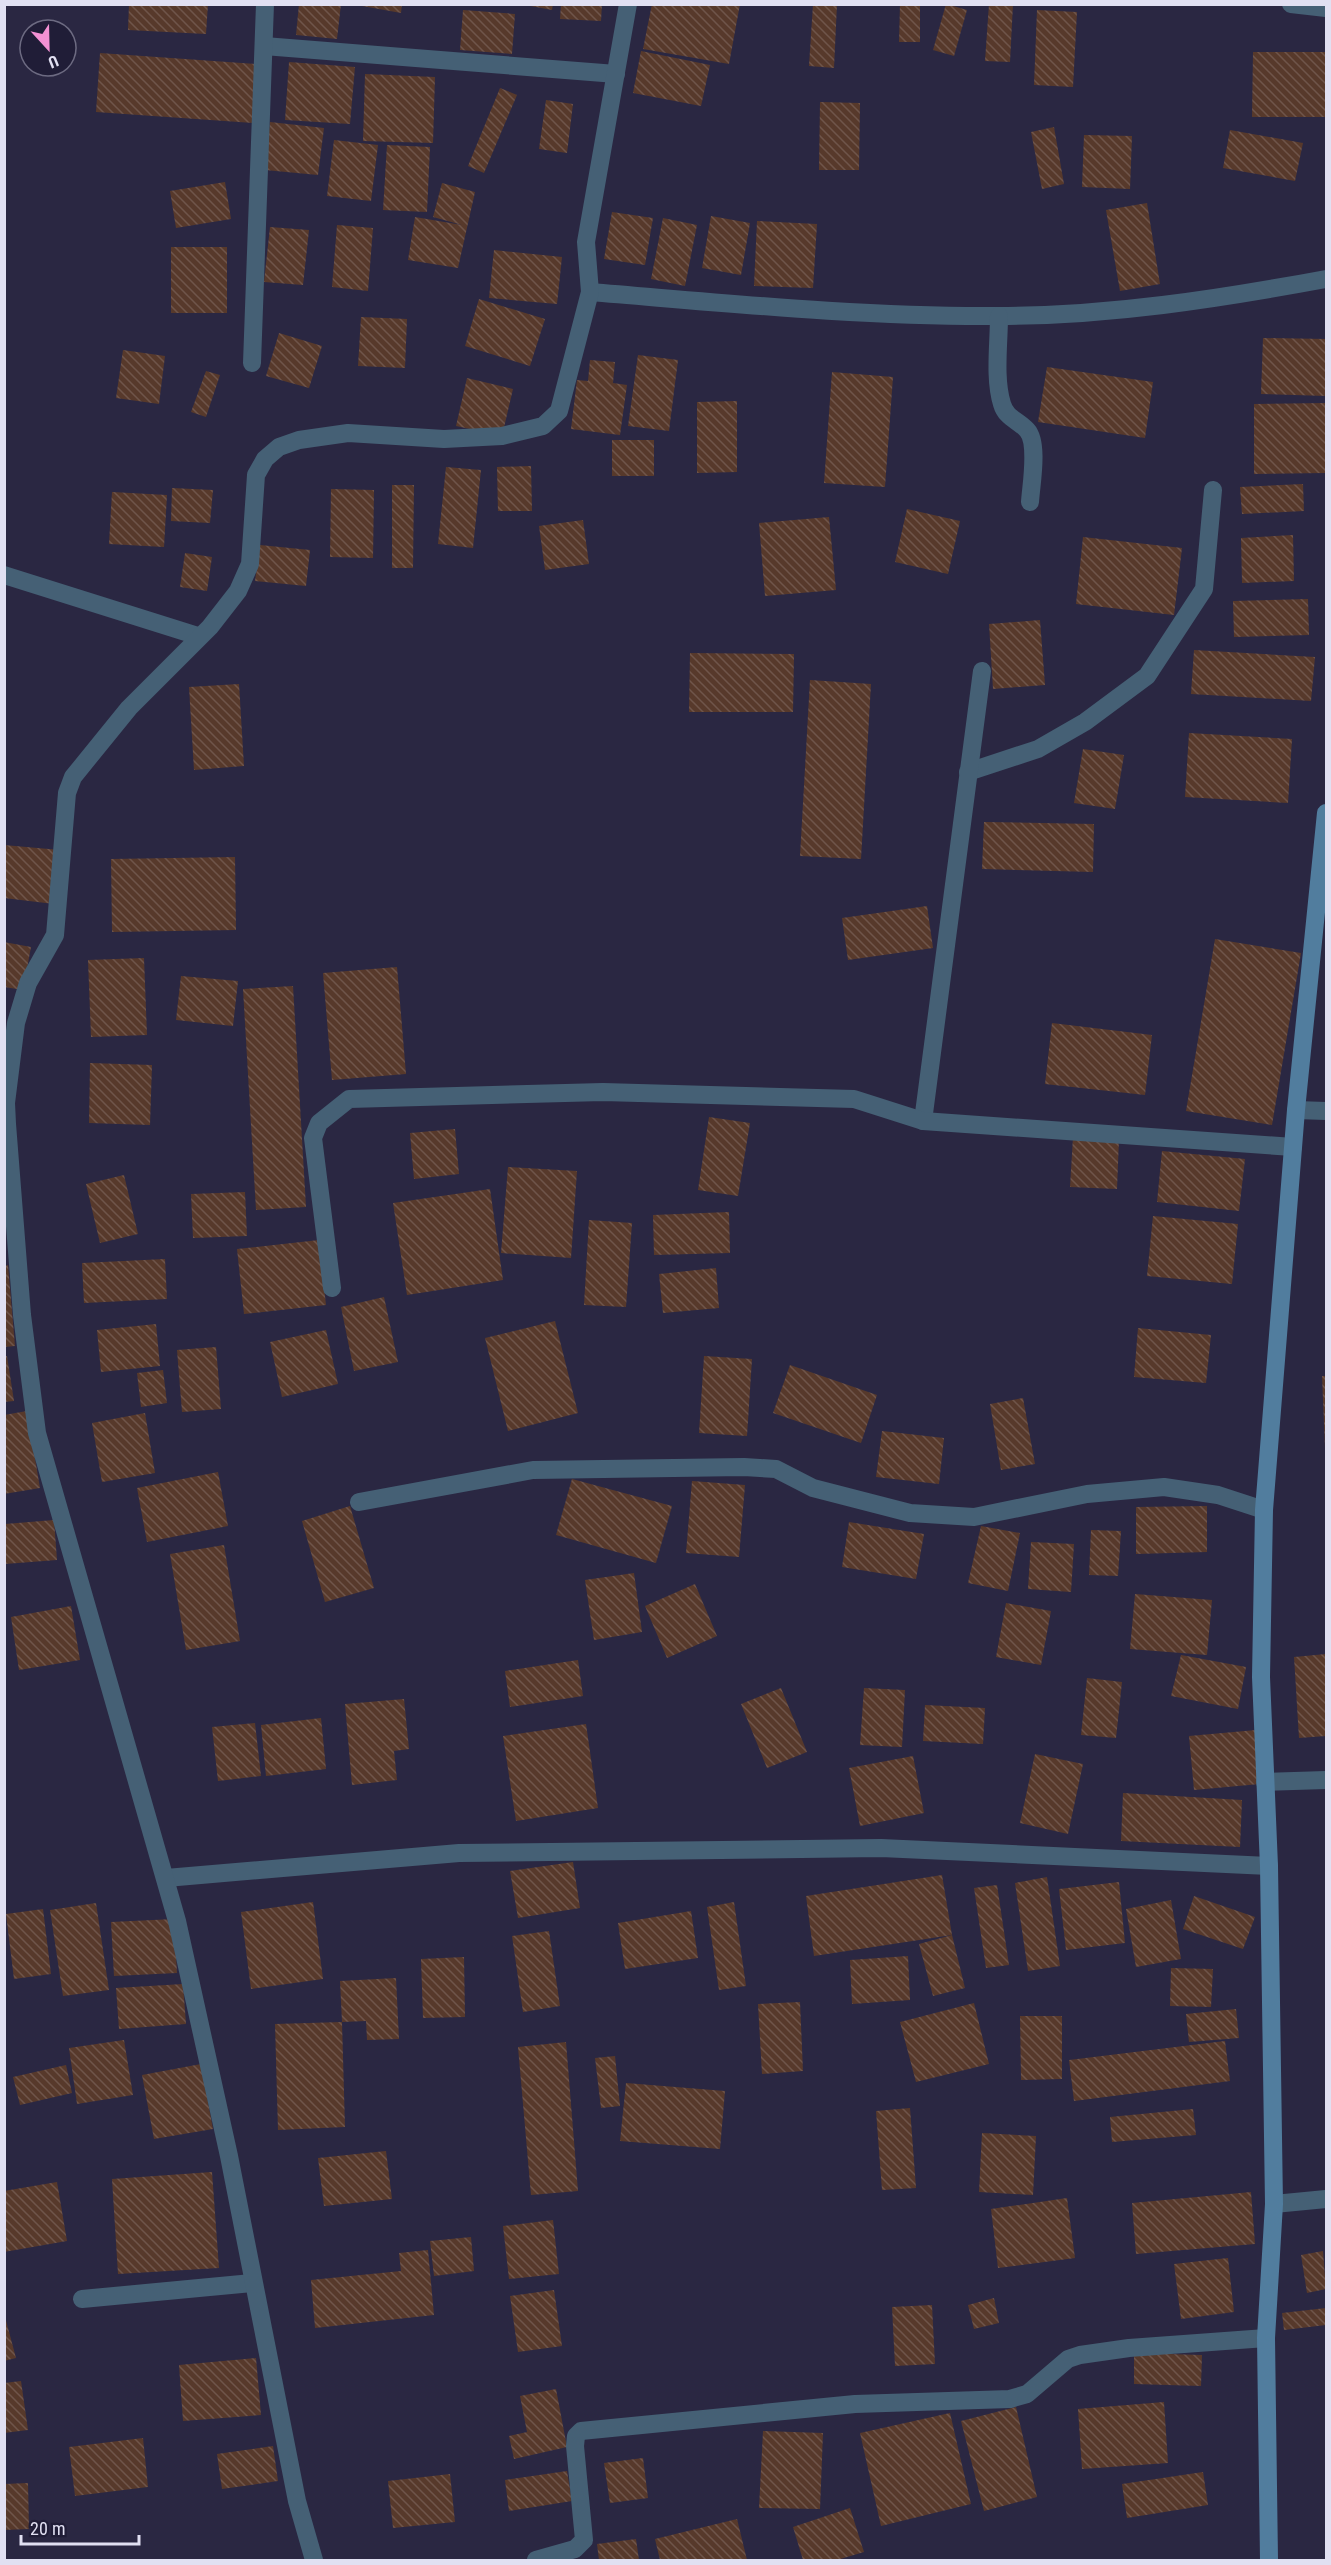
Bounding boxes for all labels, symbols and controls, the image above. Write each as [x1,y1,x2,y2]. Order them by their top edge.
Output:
north arrow [18,18,78,78]
text: U [46,51,61,72]
scale bar [21,2508,140,2546]
text: 20 m [30,2518,65,2539]

